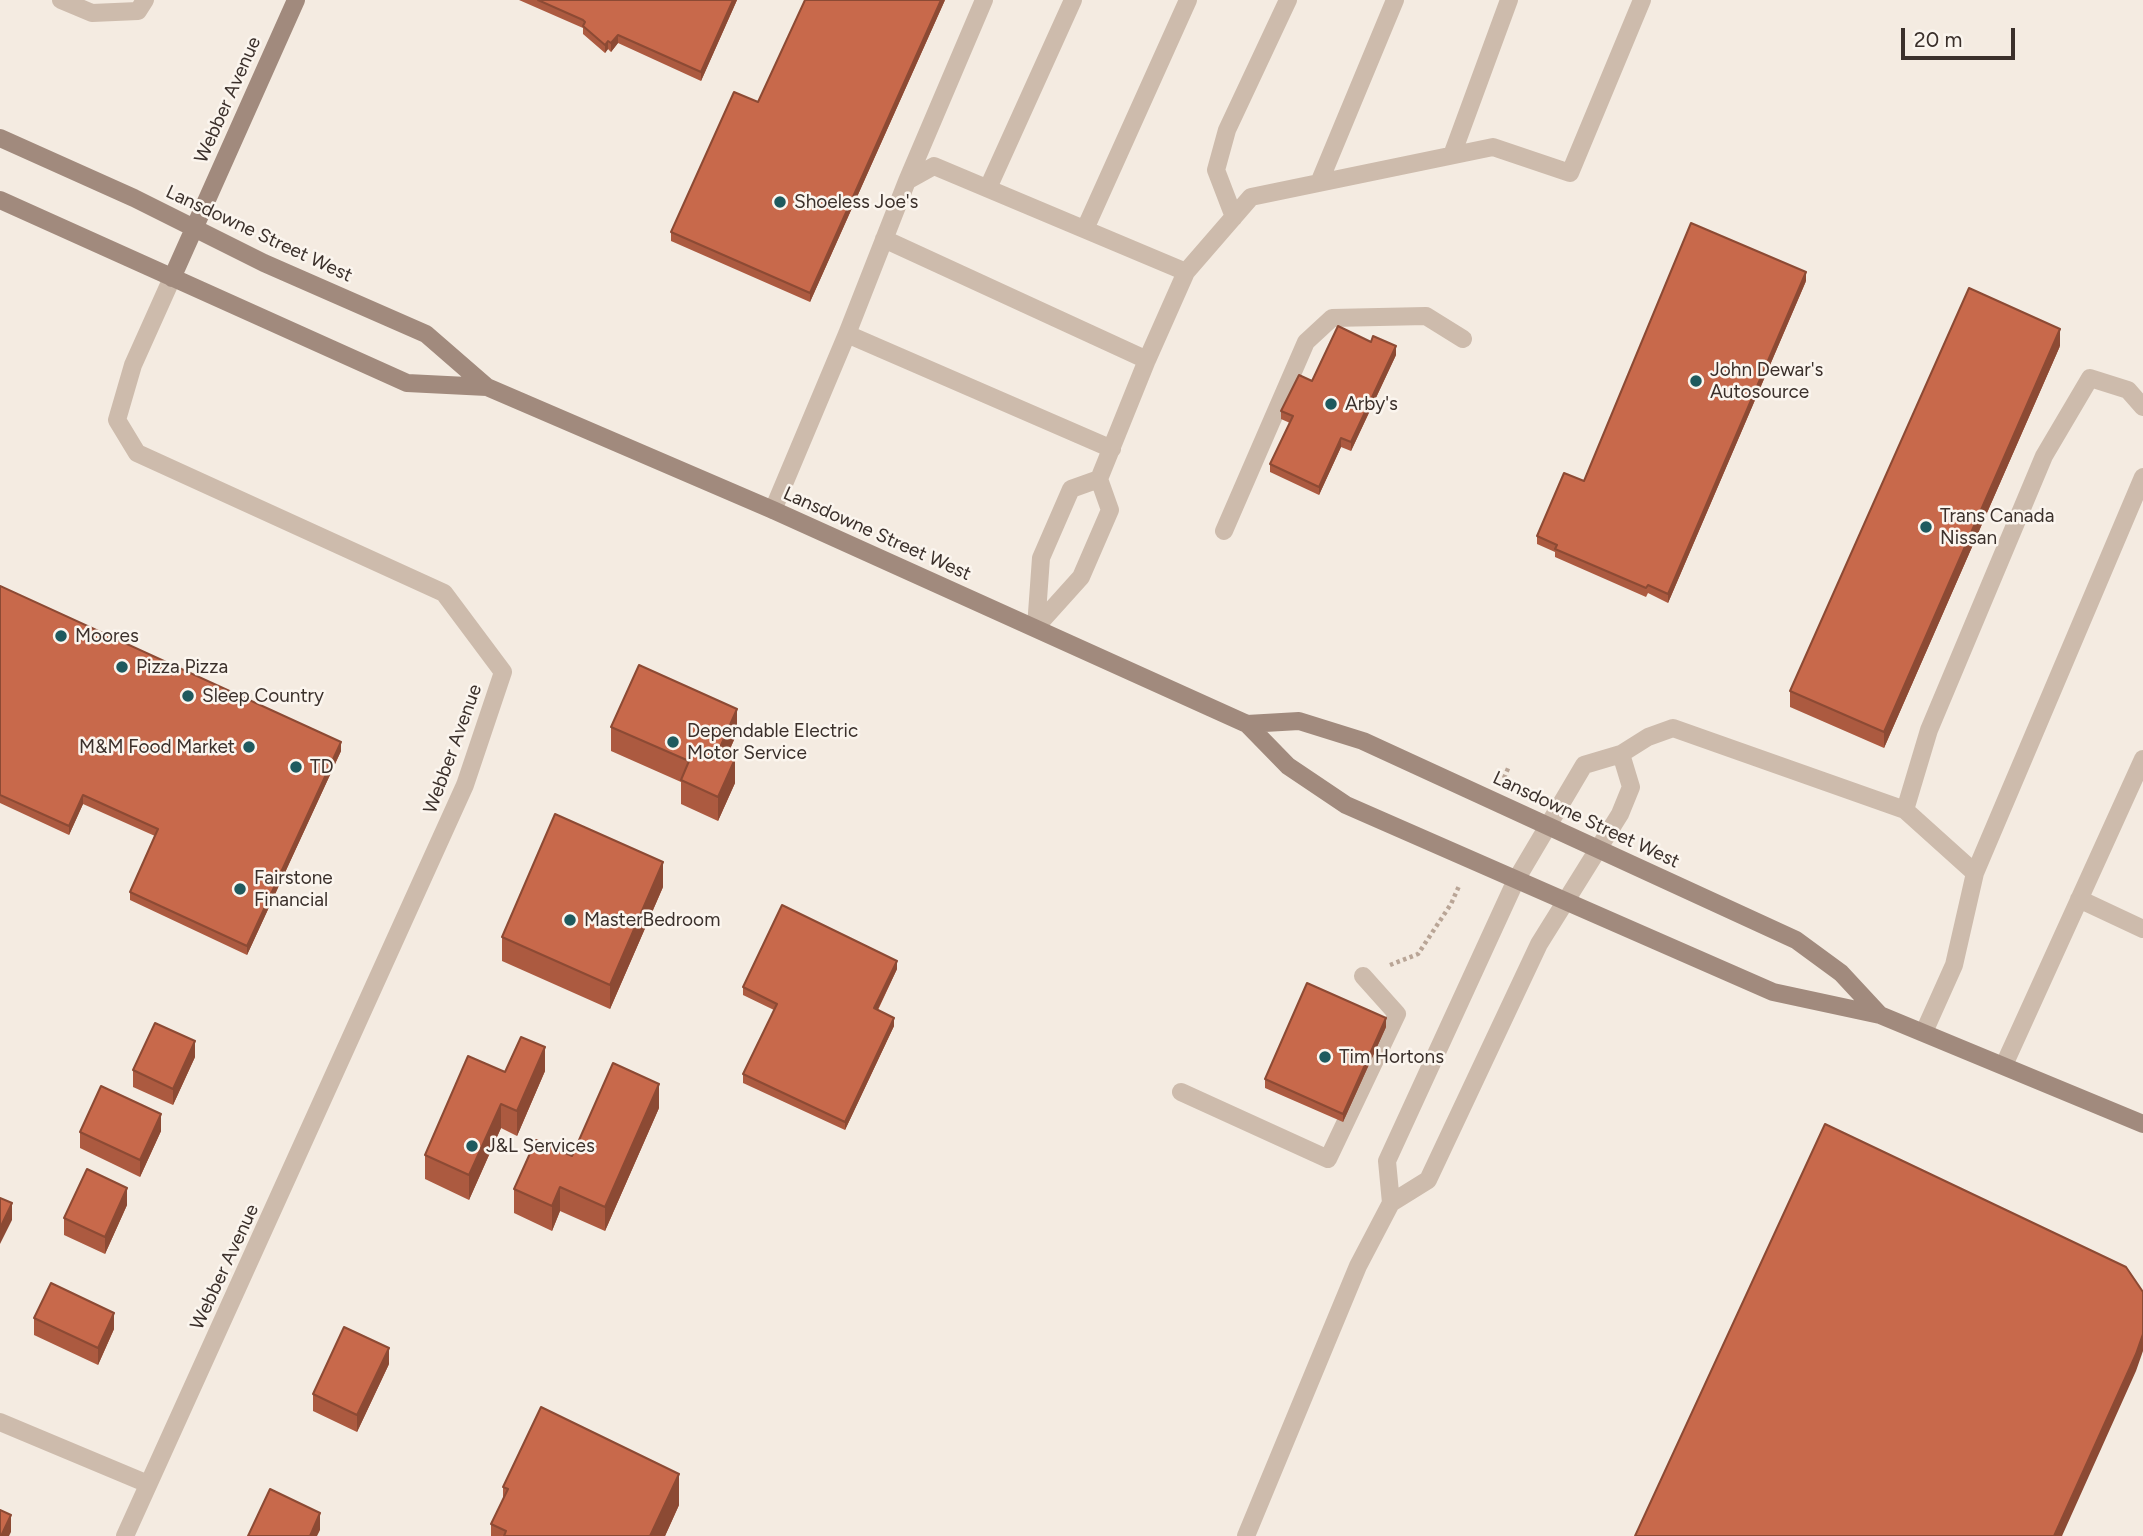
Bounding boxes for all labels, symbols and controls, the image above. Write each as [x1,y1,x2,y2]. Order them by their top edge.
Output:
scale bar [1905,14,2019,58]
text: 20 m [1914,27,1962,52]
street label: Webber Avenue [190,33,266,167]
street label: Lansdowne Street West [162,181,356,287]
place label: Shoeless Joe's [794,191,918,213]
marker: Shoeless Joe's [772,194,788,210]
place label: John Dewar's Autosource [1710,359,1823,403]
marker: John Dewar's Autosource [1688,373,1704,389]
place label: Arby's [1345,393,1398,415]
marker: Arby's [1323,396,1339,412]
street label: Lansdowne Street West [780,482,974,586]
place label: Trans Canada Nissan [1940,505,2054,549]
marker: Trans Canada Nissan [1918,519,1934,535]
place label: Moores [75,625,139,647]
marker: Moores [53,628,69,644]
place label: Pizza Pizza [136,656,228,678]
marker: Pizza Pizza [114,659,130,675]
street label: Webber Avenue [419,681,487,817]
place label: Sleep Country [202,685,324,707]
marker: Sleep Country [180,688,196,704]
place label: Dependable Electric Motor Service [687,720,858,764]
marker: Dependable Electric Motor Service [665,734,681,750]
place label: M&M Food Market [79,736,235,758]
marker: M&M Food Market [241,739,257,755]
place label: TD [310,756,334,778]
marker: TD [288,759,304,775]
street label: Lansdowne Street West [1489,767,1683,873]
place label: Fairstone Financial [254,867,333,911]
marker: Fairstone Financial [232,881,248,897]
place label: MasterBedroom [584,909,720,931]
marker: MasterBedroom [562,912,578,928]
place label: Tim Hortons [1339,1046,1444,1068]
marker: Tim Hortons [1317,1049,1333,1065]
place label: J&L Services [486,1135,595,1157]
marker: J&L Services [464,1138,480,1154]
street label: Webber Avenue [186,1201,264,1333]

